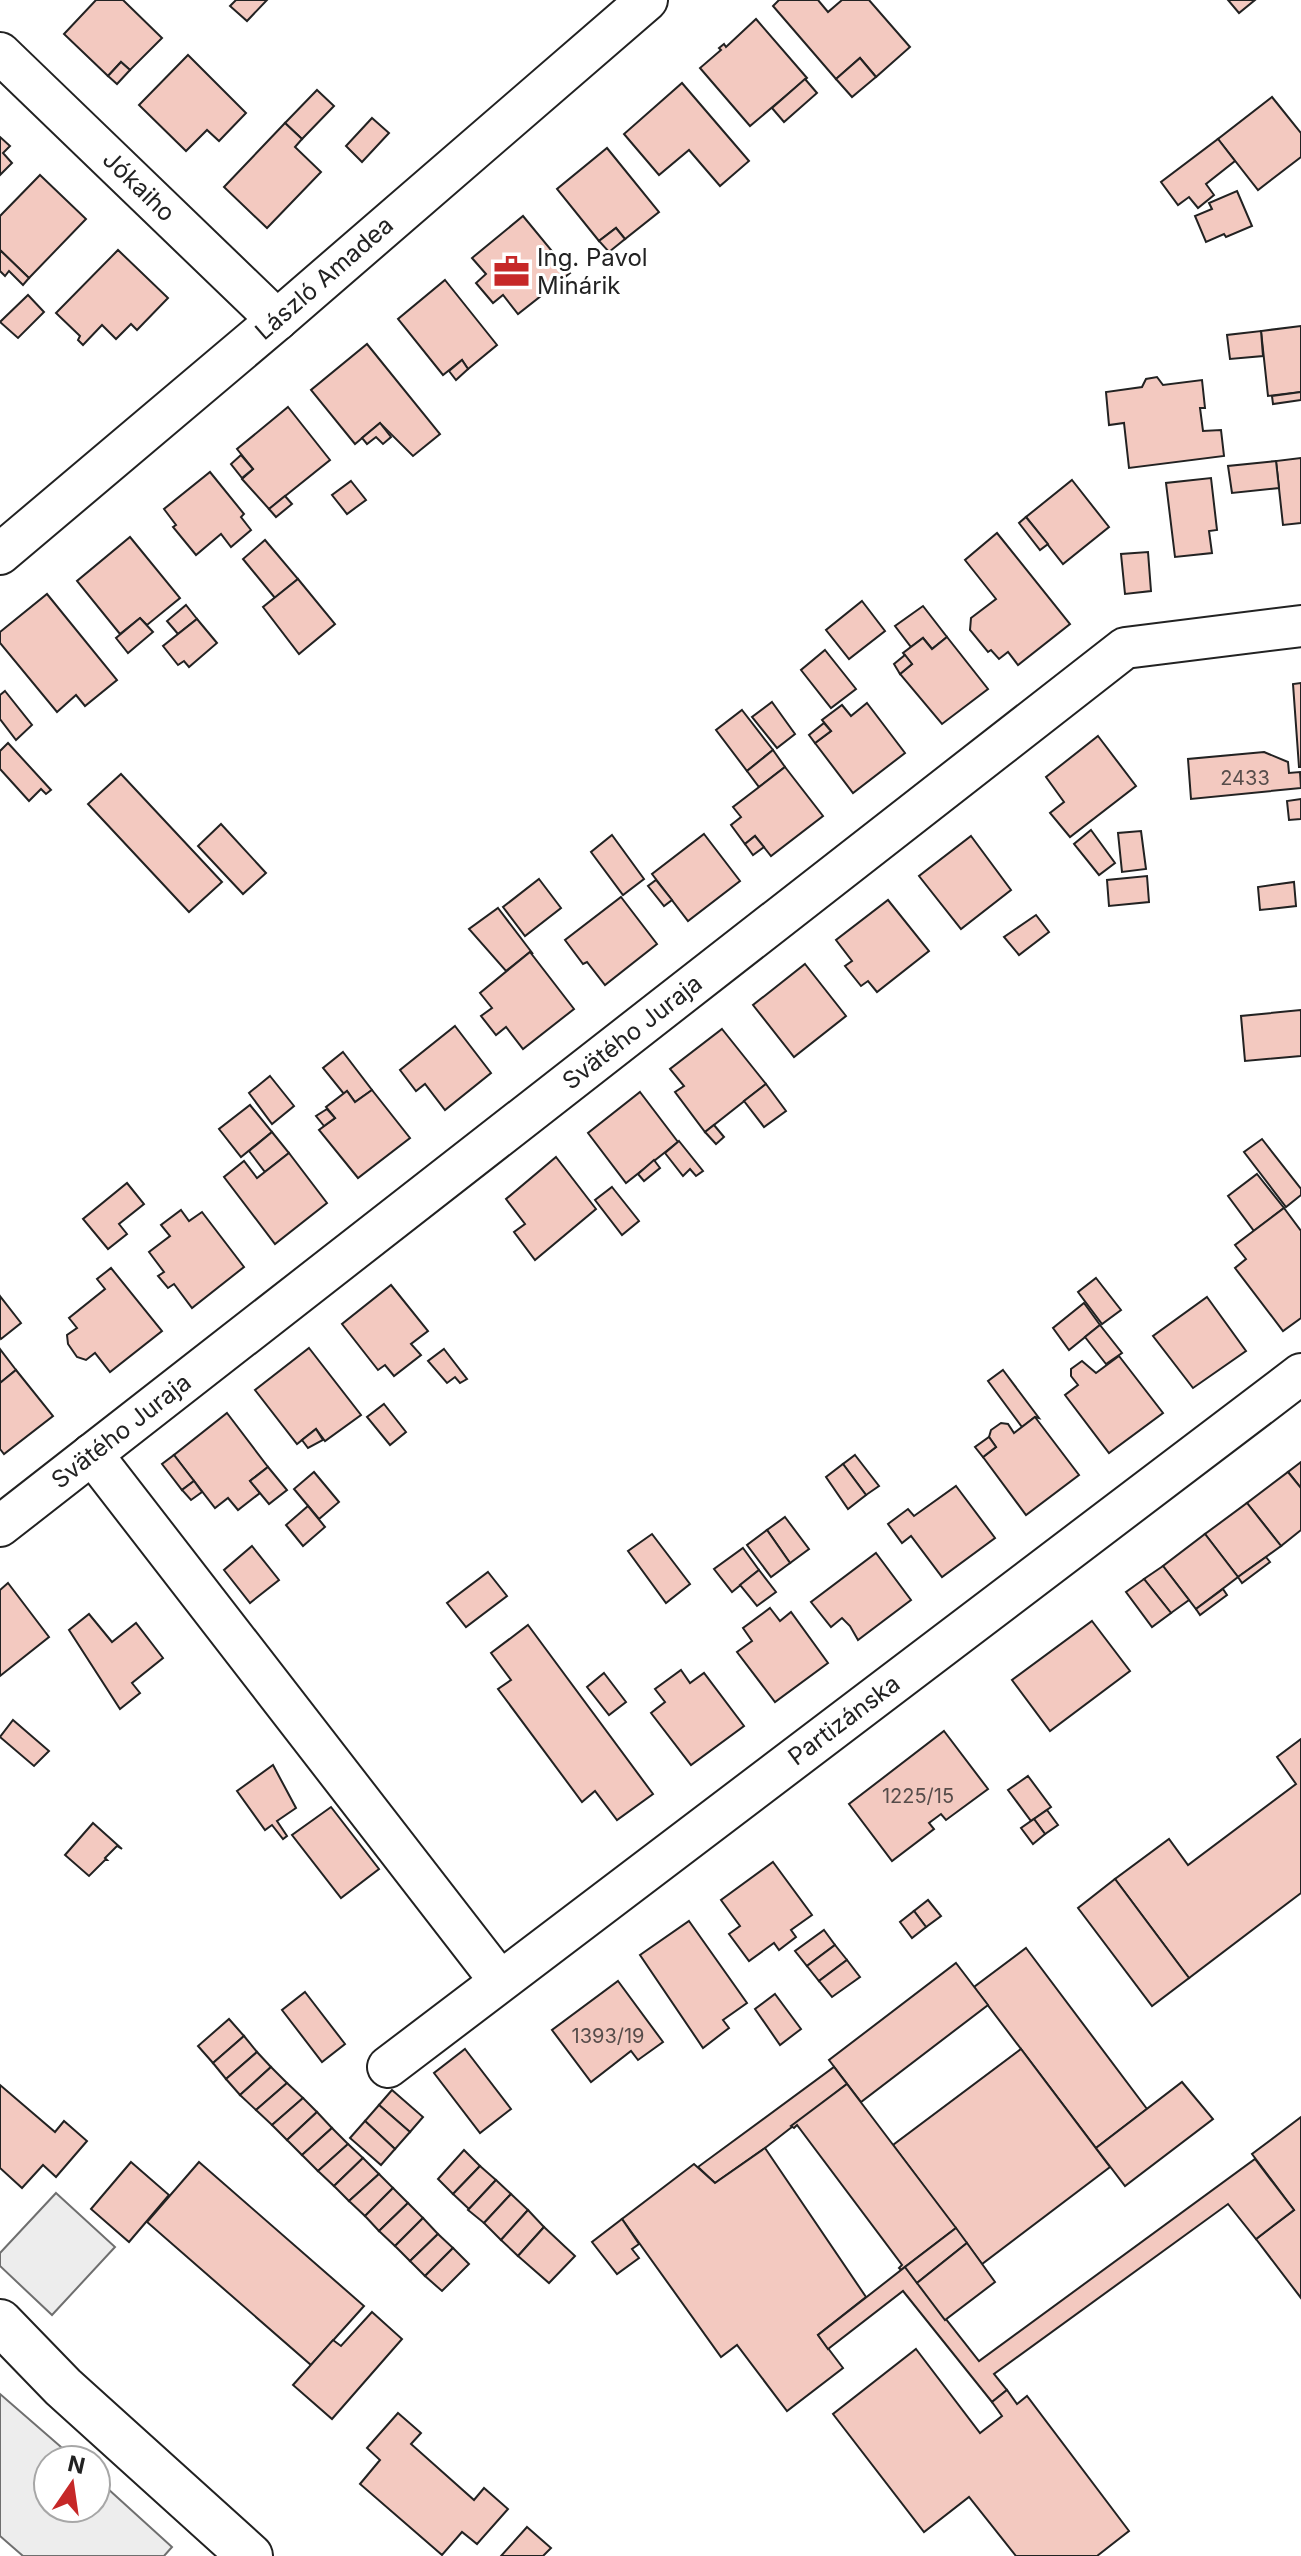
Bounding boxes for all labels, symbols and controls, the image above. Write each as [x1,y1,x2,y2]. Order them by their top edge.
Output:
street label: Jókaiho [97,145,181,227]
street label: László Amadea [249,210,399,346]
place label: Ing. Pavol Minárik [537,243,648,300]
office icon: Ing. Pavol Minárik [492,252,530,290]
house number: 2433 [1220,766,1270,790]
street label: Svätého Juraja [557,969,707,1095]
street label: Svätého Juraja [46,1368,196,1494]
street label: Partizánska [783,1669,905,1771]
house number: 1225/15 [882,1784,954,1808]
house number: 1393/19 [572,2024,645,2048]
north arrow [32,2444,112,2524]
text: N [65,2450,88,2479]

